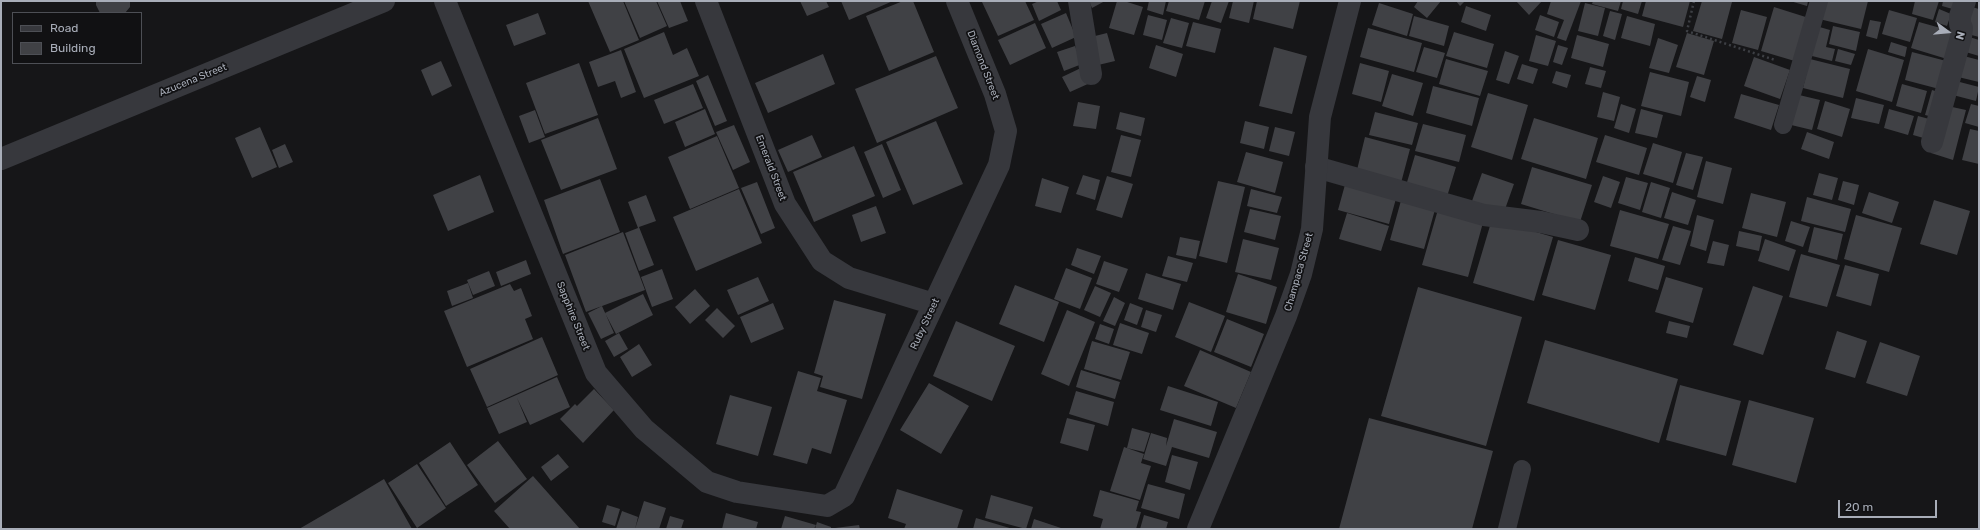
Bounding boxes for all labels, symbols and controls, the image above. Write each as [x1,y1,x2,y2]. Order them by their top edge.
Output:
legend [12,12,142,64]
north arrow [1928,12,1968,52]
text: Road [50,21,78,35]
street label: Diamond Street [964,29,1002,101]
text: N [1953,30,1967,41]
text: Building [50,41,96,55]
street label: Azucena Street [157,61,229,99]
street label: Emerald Street [753,133,789,203]
street label: Champaca Street [1282,231,1316,313]
street label: Sapphire Street [554,280,592,352]
street label: Ruby Street [908,296,942,352]
scale bar [1840,492,1939,518]
text: 20 m [1845,500,1873,514]

